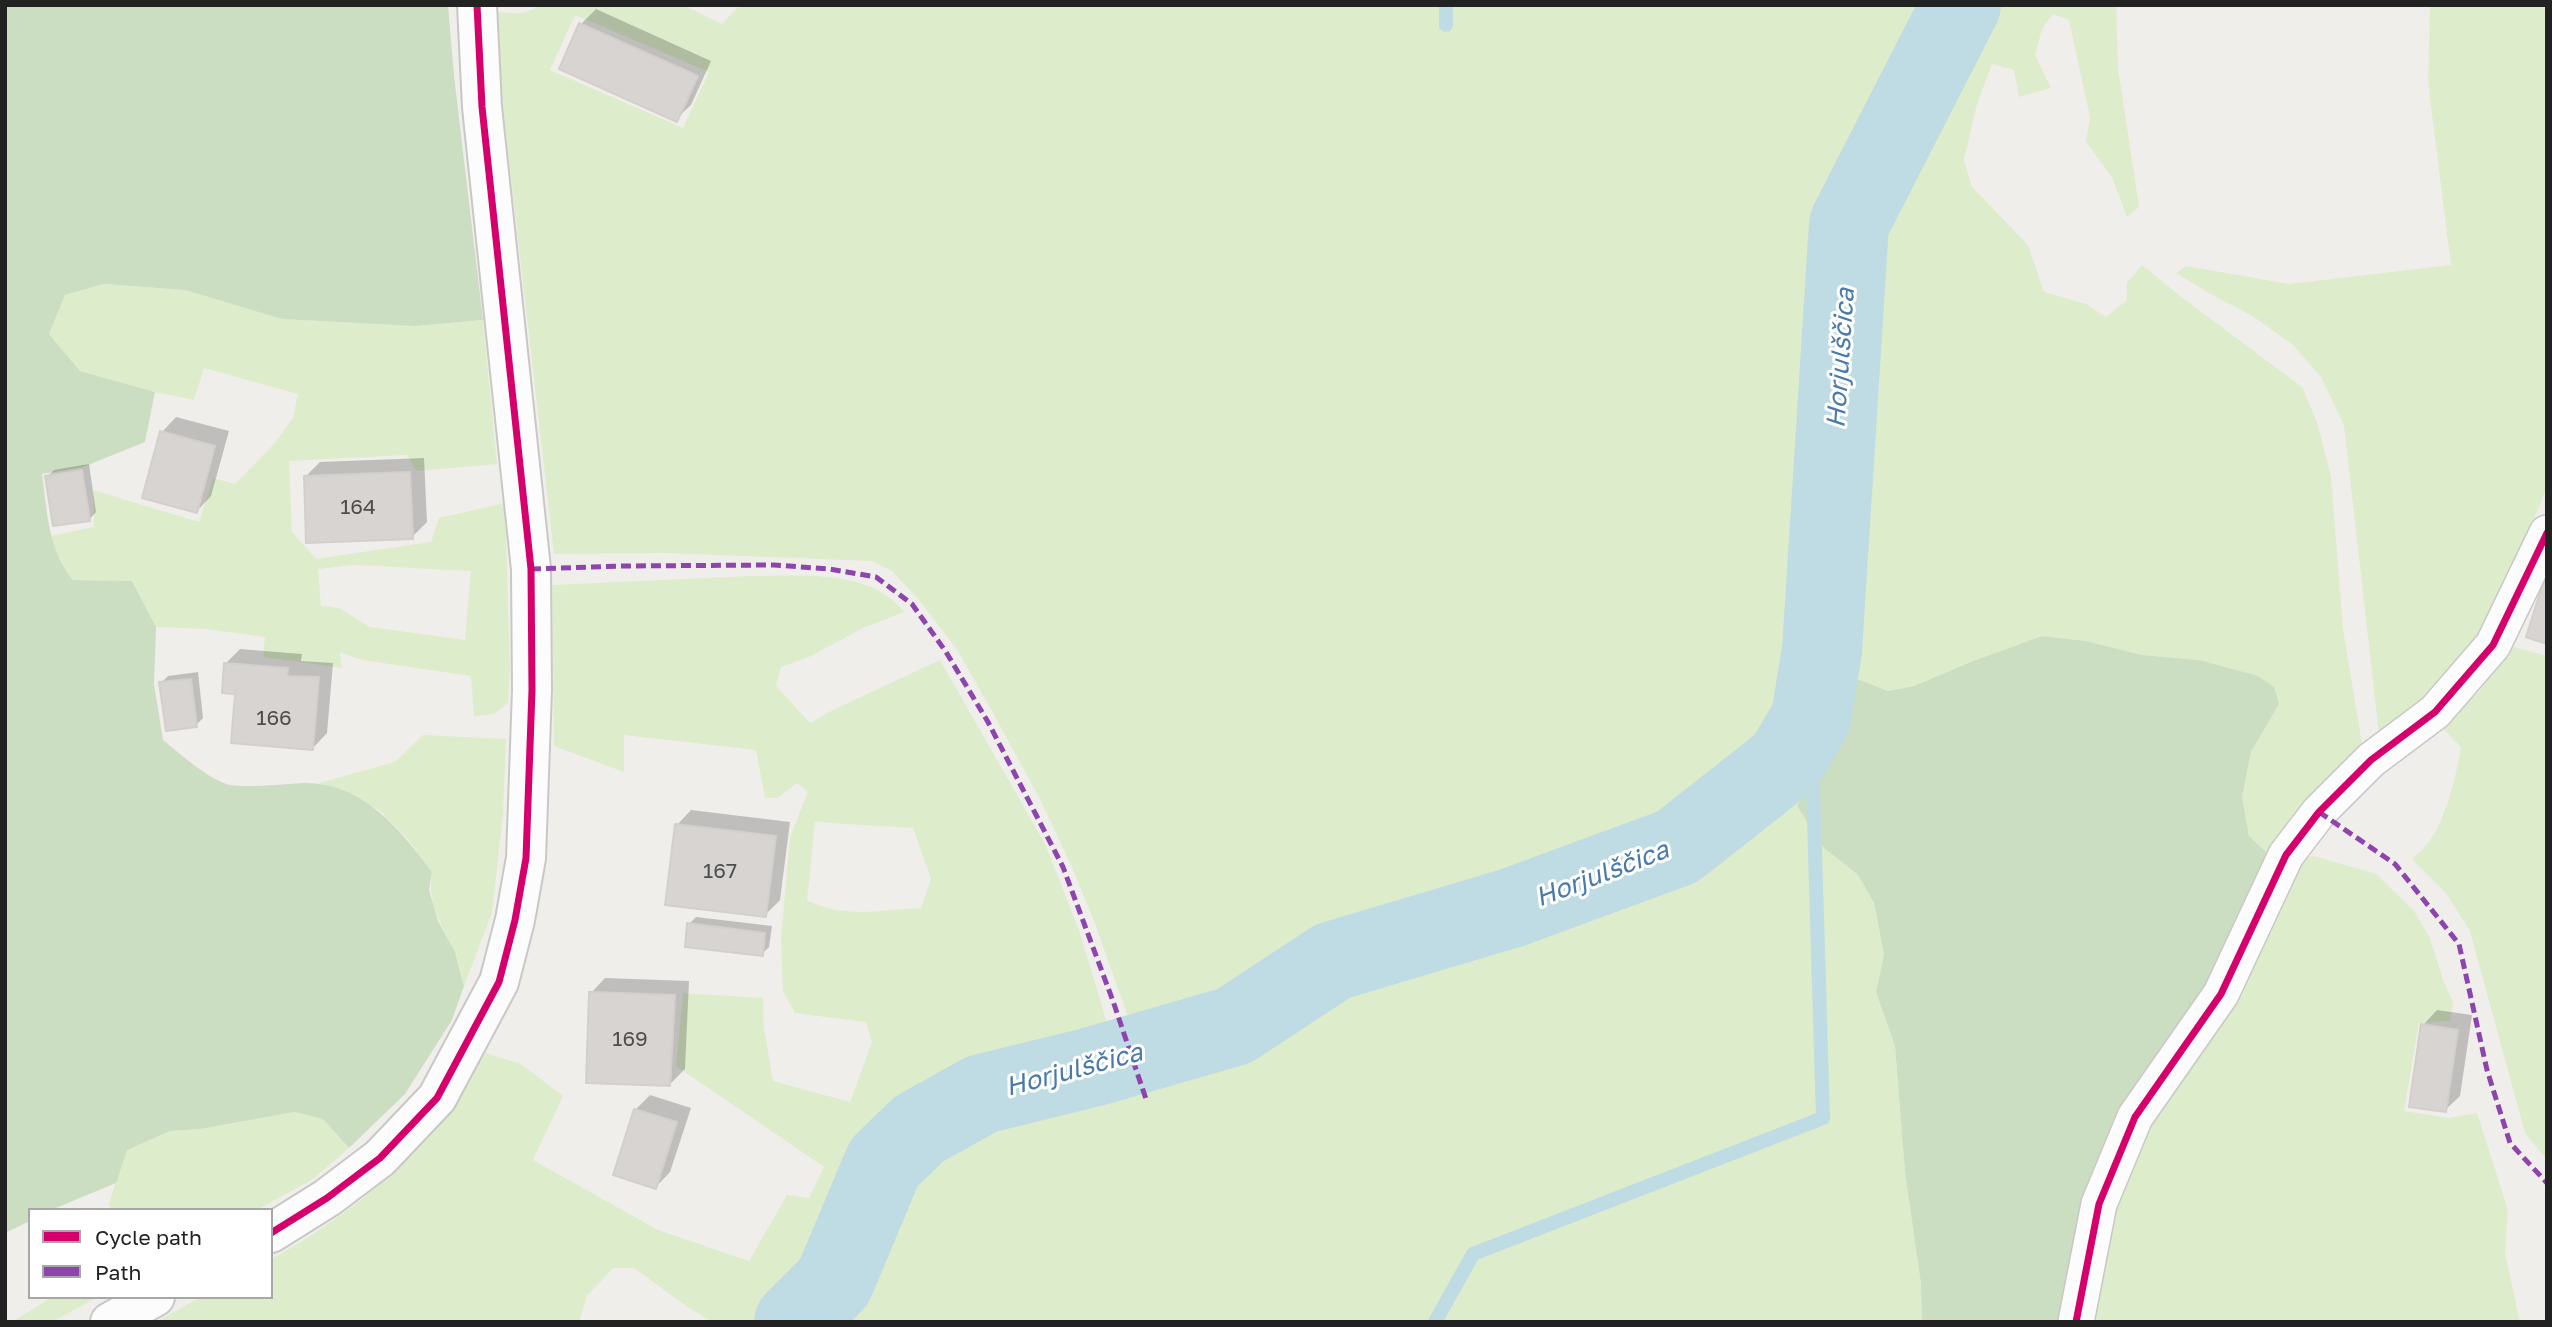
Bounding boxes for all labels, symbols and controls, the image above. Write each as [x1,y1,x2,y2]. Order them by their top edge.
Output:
water label: Horjulščica [1821,287,1861,429]
house number: 164 [340,494,376,520]
house number: 166 [256,705,292,731]
water label: Horjulščica [1531,834,1673,914]
house number: 167 [703,858,737,884]
house number: 169 [612,1026,648,1052]
water label: Horjulščica [1002,1037,1146,1103]
legend [28,1208,273,1299]
text: Cycle path [95,1224,202,1250]
text: Path [95,1259,142,1285]

